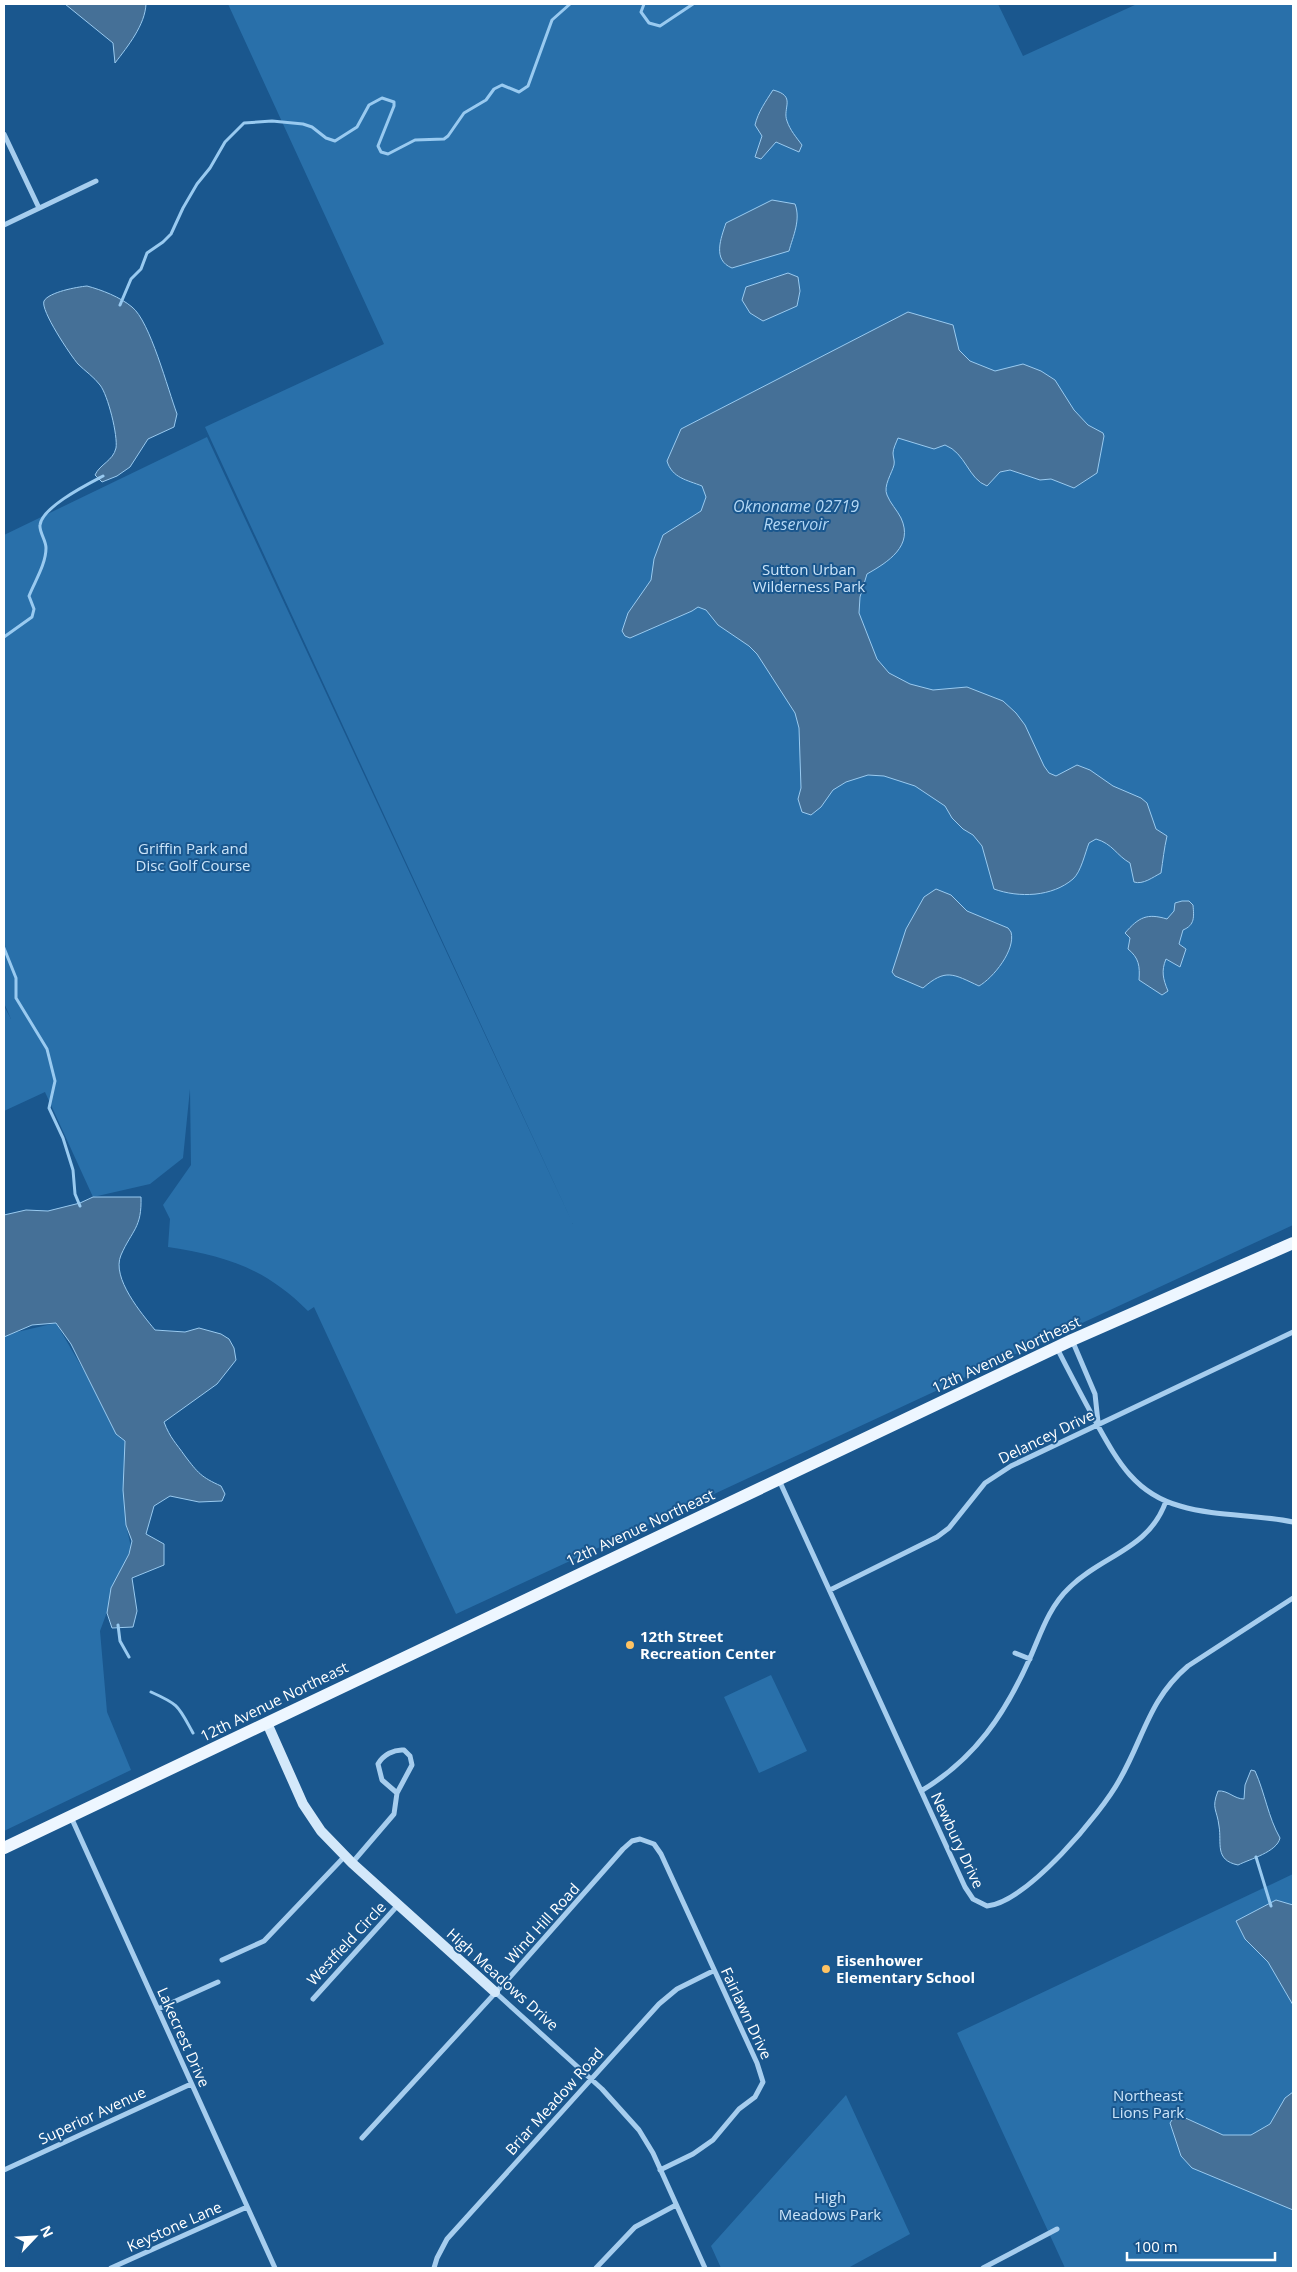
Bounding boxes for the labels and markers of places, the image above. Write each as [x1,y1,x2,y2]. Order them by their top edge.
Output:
place label: 12th Street Recreation Center [640,1626,776,1663]
marker: 12th Street Recreation Center [624,1639,636,1651]
place label: Eisenhower Elementary School [836,1950,975,1987]
marker: Eisenhower Elementary School [820,1963,832,1975]

